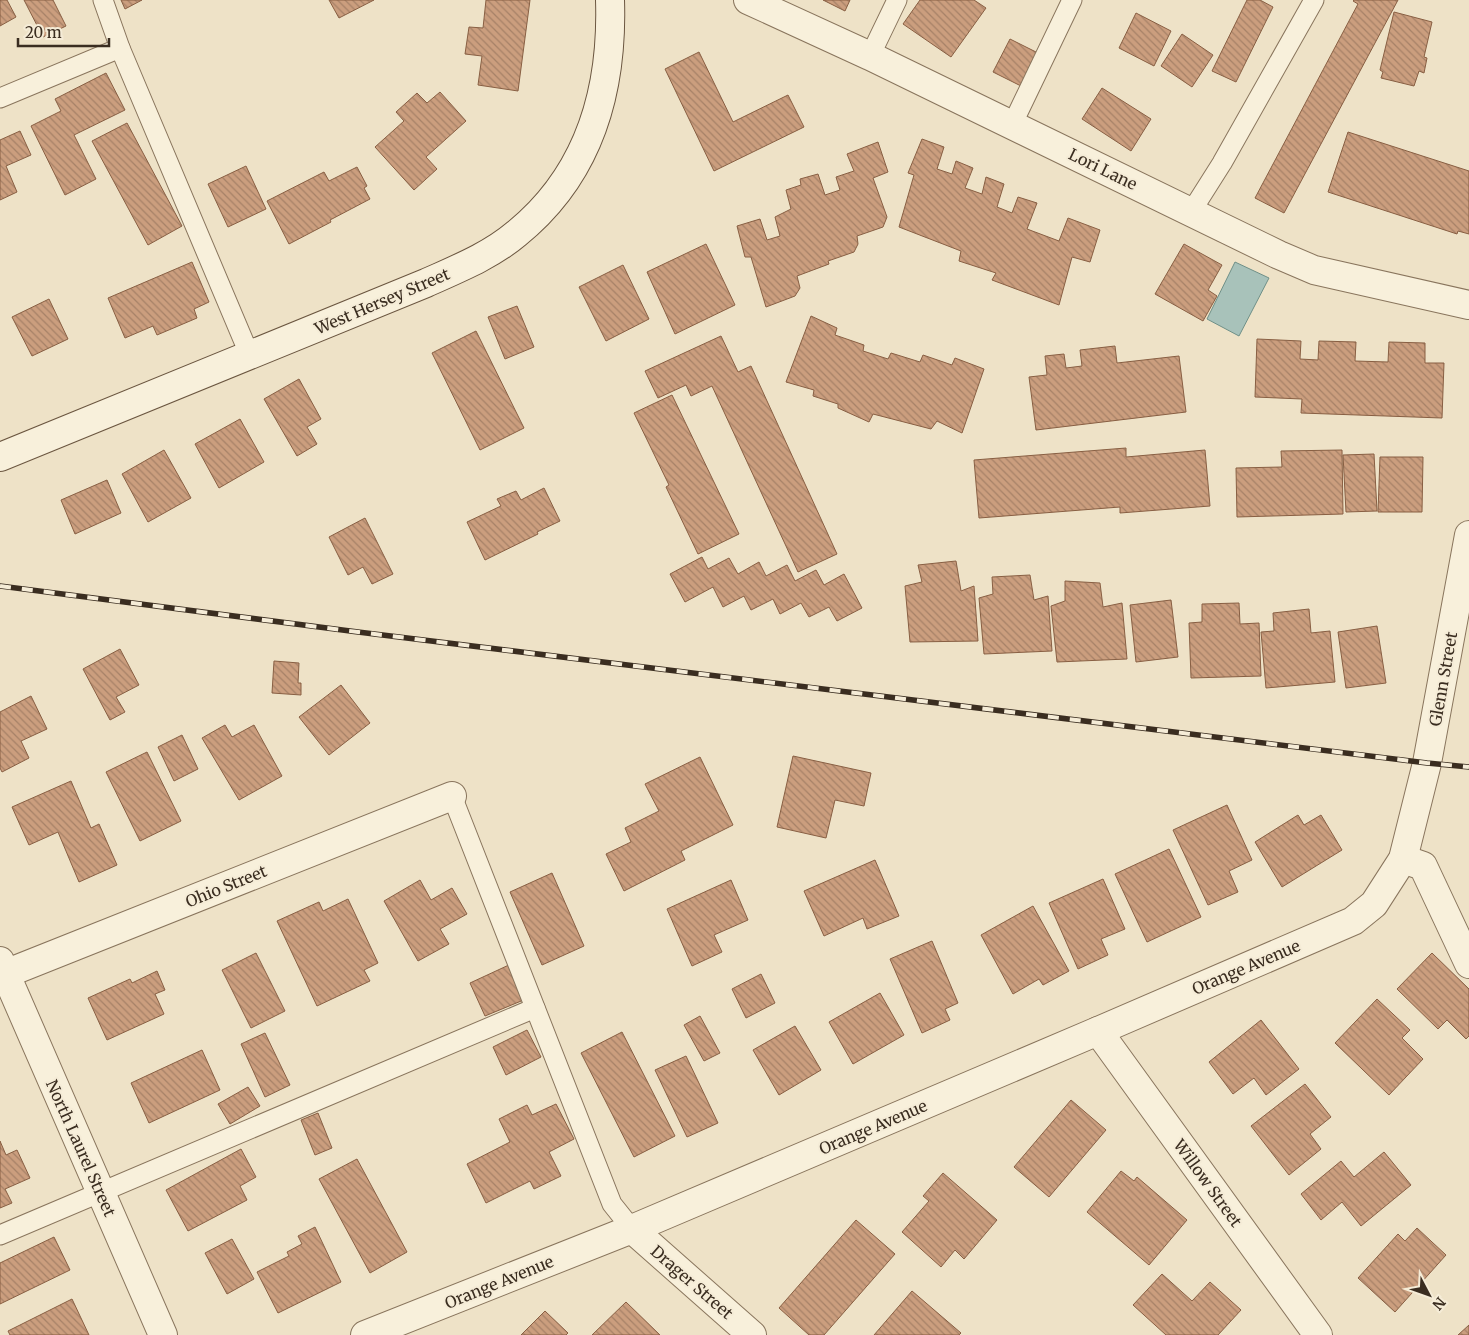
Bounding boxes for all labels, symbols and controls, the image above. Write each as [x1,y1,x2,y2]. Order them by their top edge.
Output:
scale bar [18,15,109,47]
text: 20 m [25,23,62,42]
street label: Lori Lane [1066,144,1140,194]
street label: West Hersey Street [311,263,453,339]
street label: Glenn Street [1425,629,1461,728]
street label: Ohio Street [182,860,270,911]
street label: Orange Avenue [1189,935,1303,999]
street label: North Laurel Street [42,1077,120,1220]
street label: Orange Avenue [816,1095,930,1159]
street label: Willow Street [1169,1135,1247,1231]
street label: Drager Street [647,1241,738,1324]
street label: Orange Avenue [442,1251,556,1313]
north arrow [1404,1270,1454,1320]
text: N [1428,1293,1449,1314]

